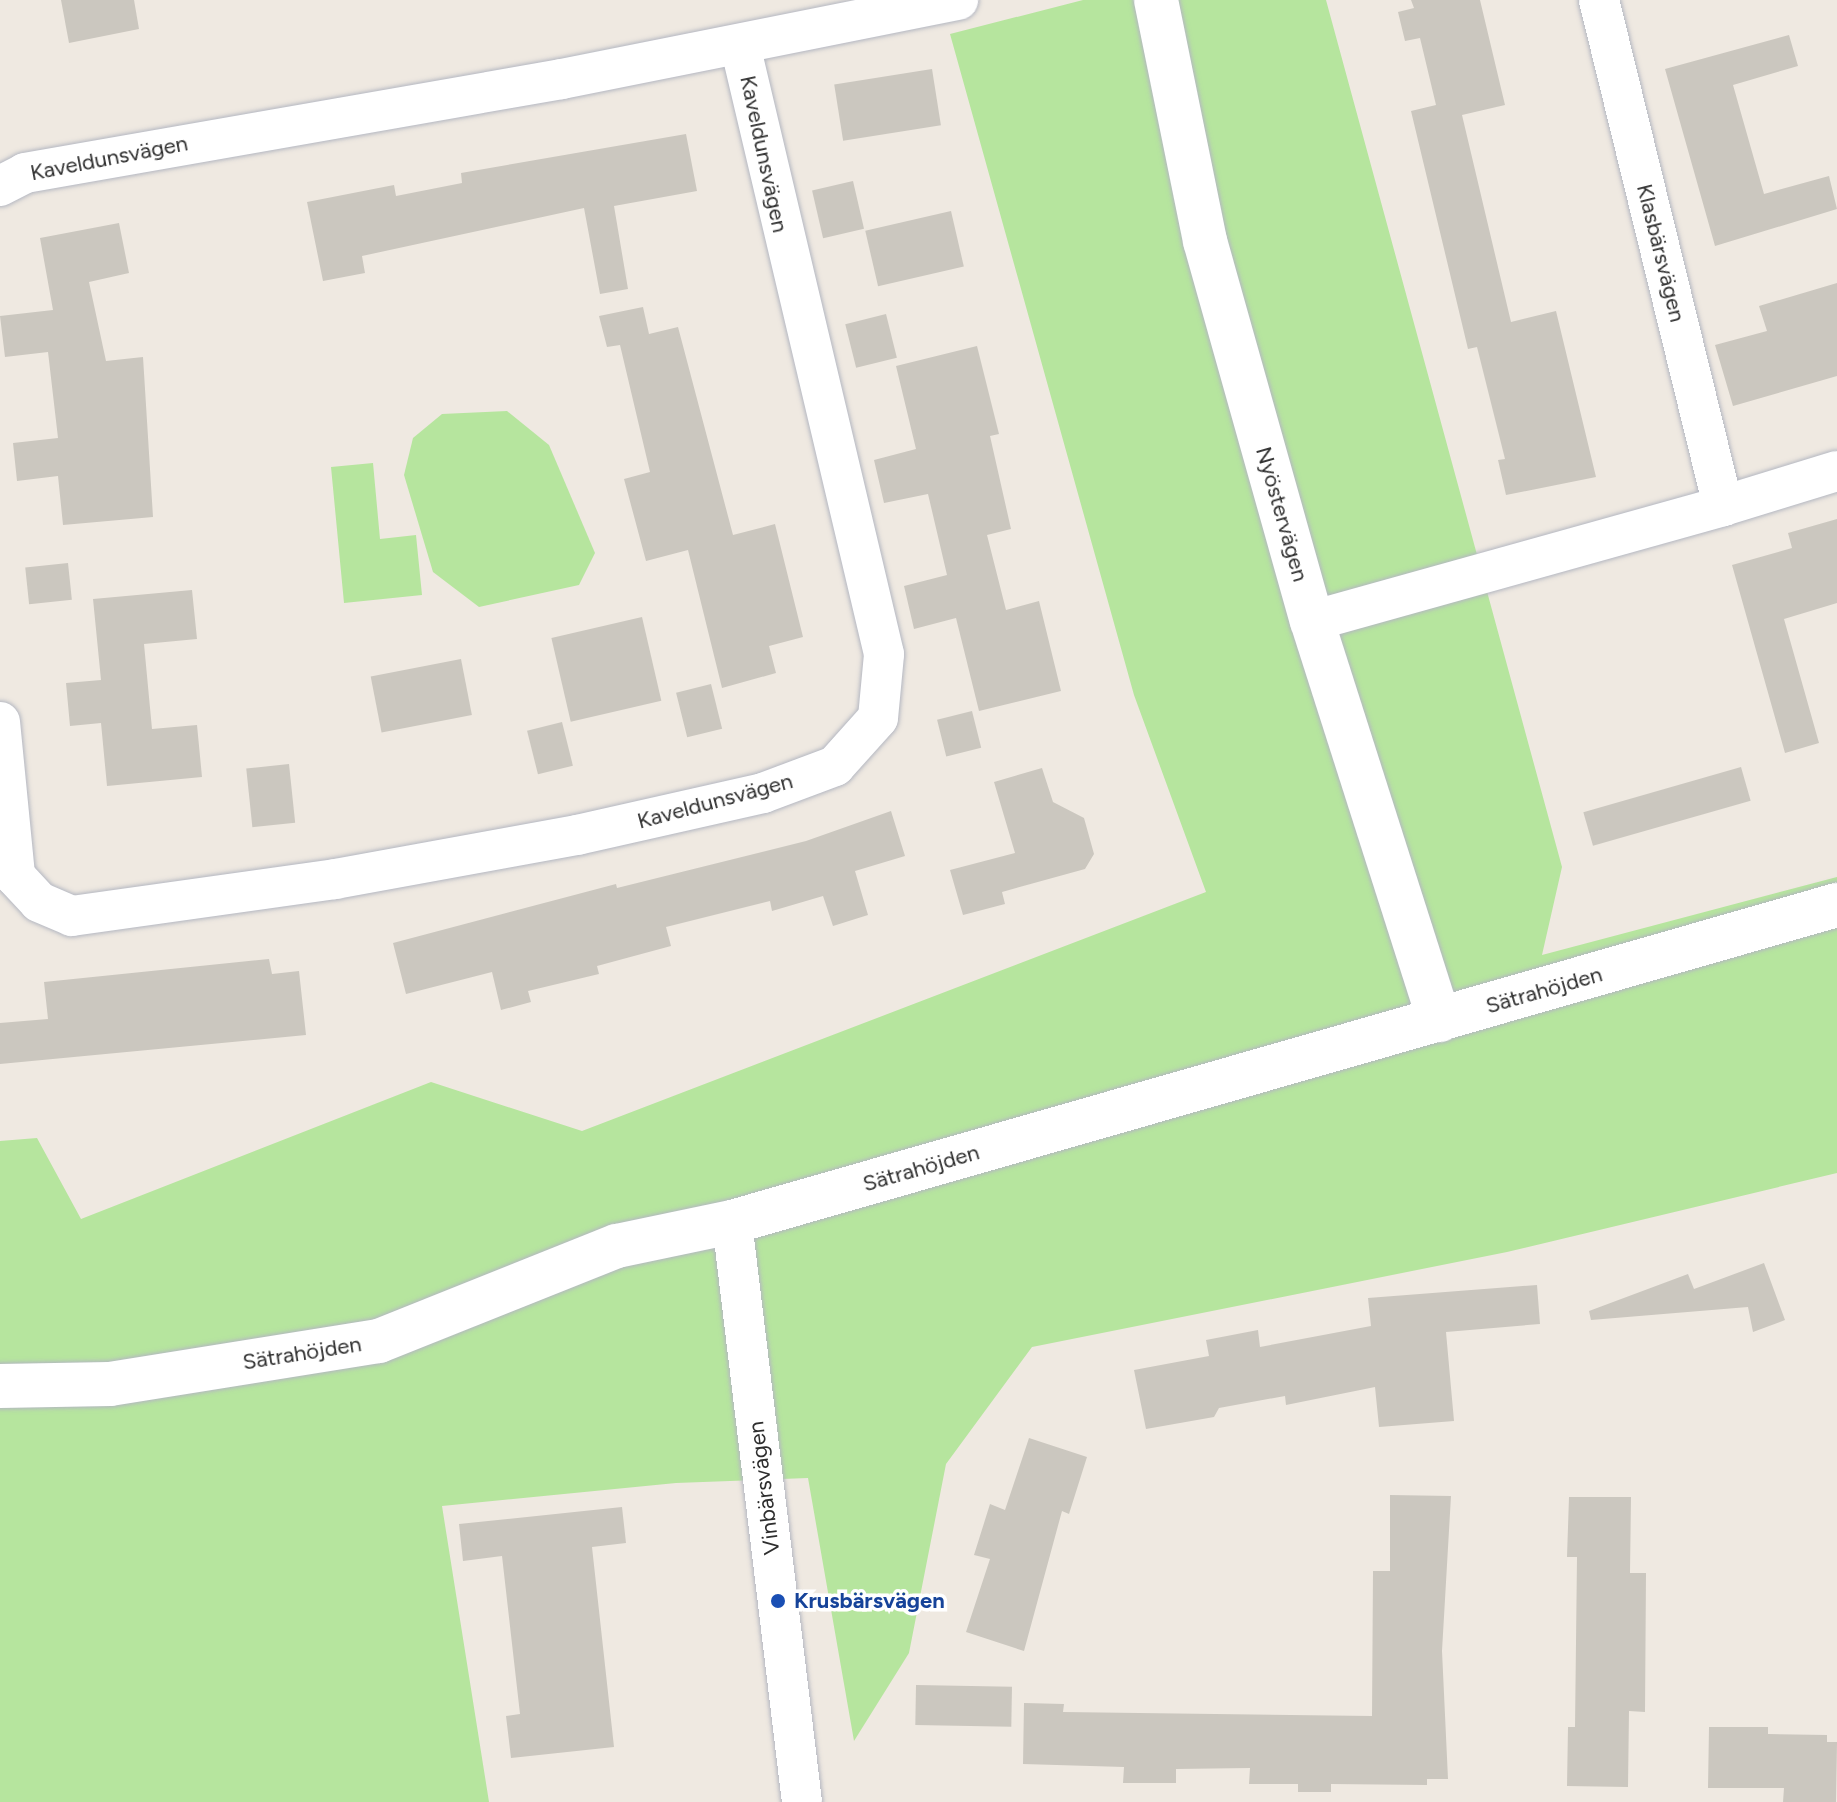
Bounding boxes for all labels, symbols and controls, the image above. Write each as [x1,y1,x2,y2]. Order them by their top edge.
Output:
street label: Kaveldunsvägen [734,73,794,235]
street label: Kaveldunsvägen [28,130,190,186]
street label: Klasbärsvägen [1631,181,1691,325]
street label: Nyöstervägen [1250,444,1314,584]
street label: Kaveldunsvägen [634,768,796,834]
street label: Sätrahöjden [1483,961,1605,1019]
street label: Sätrahöjden [860,1139,982,1197]
street label: Sätrahöjden [241,1331,363,1375]
street label: Vinbärsvägen [743,1420,785,1556]
place label: Krusbärsvägen [794,1588,945,1614]
marker: Krusbärsvägen [769,1592,787,1610]

